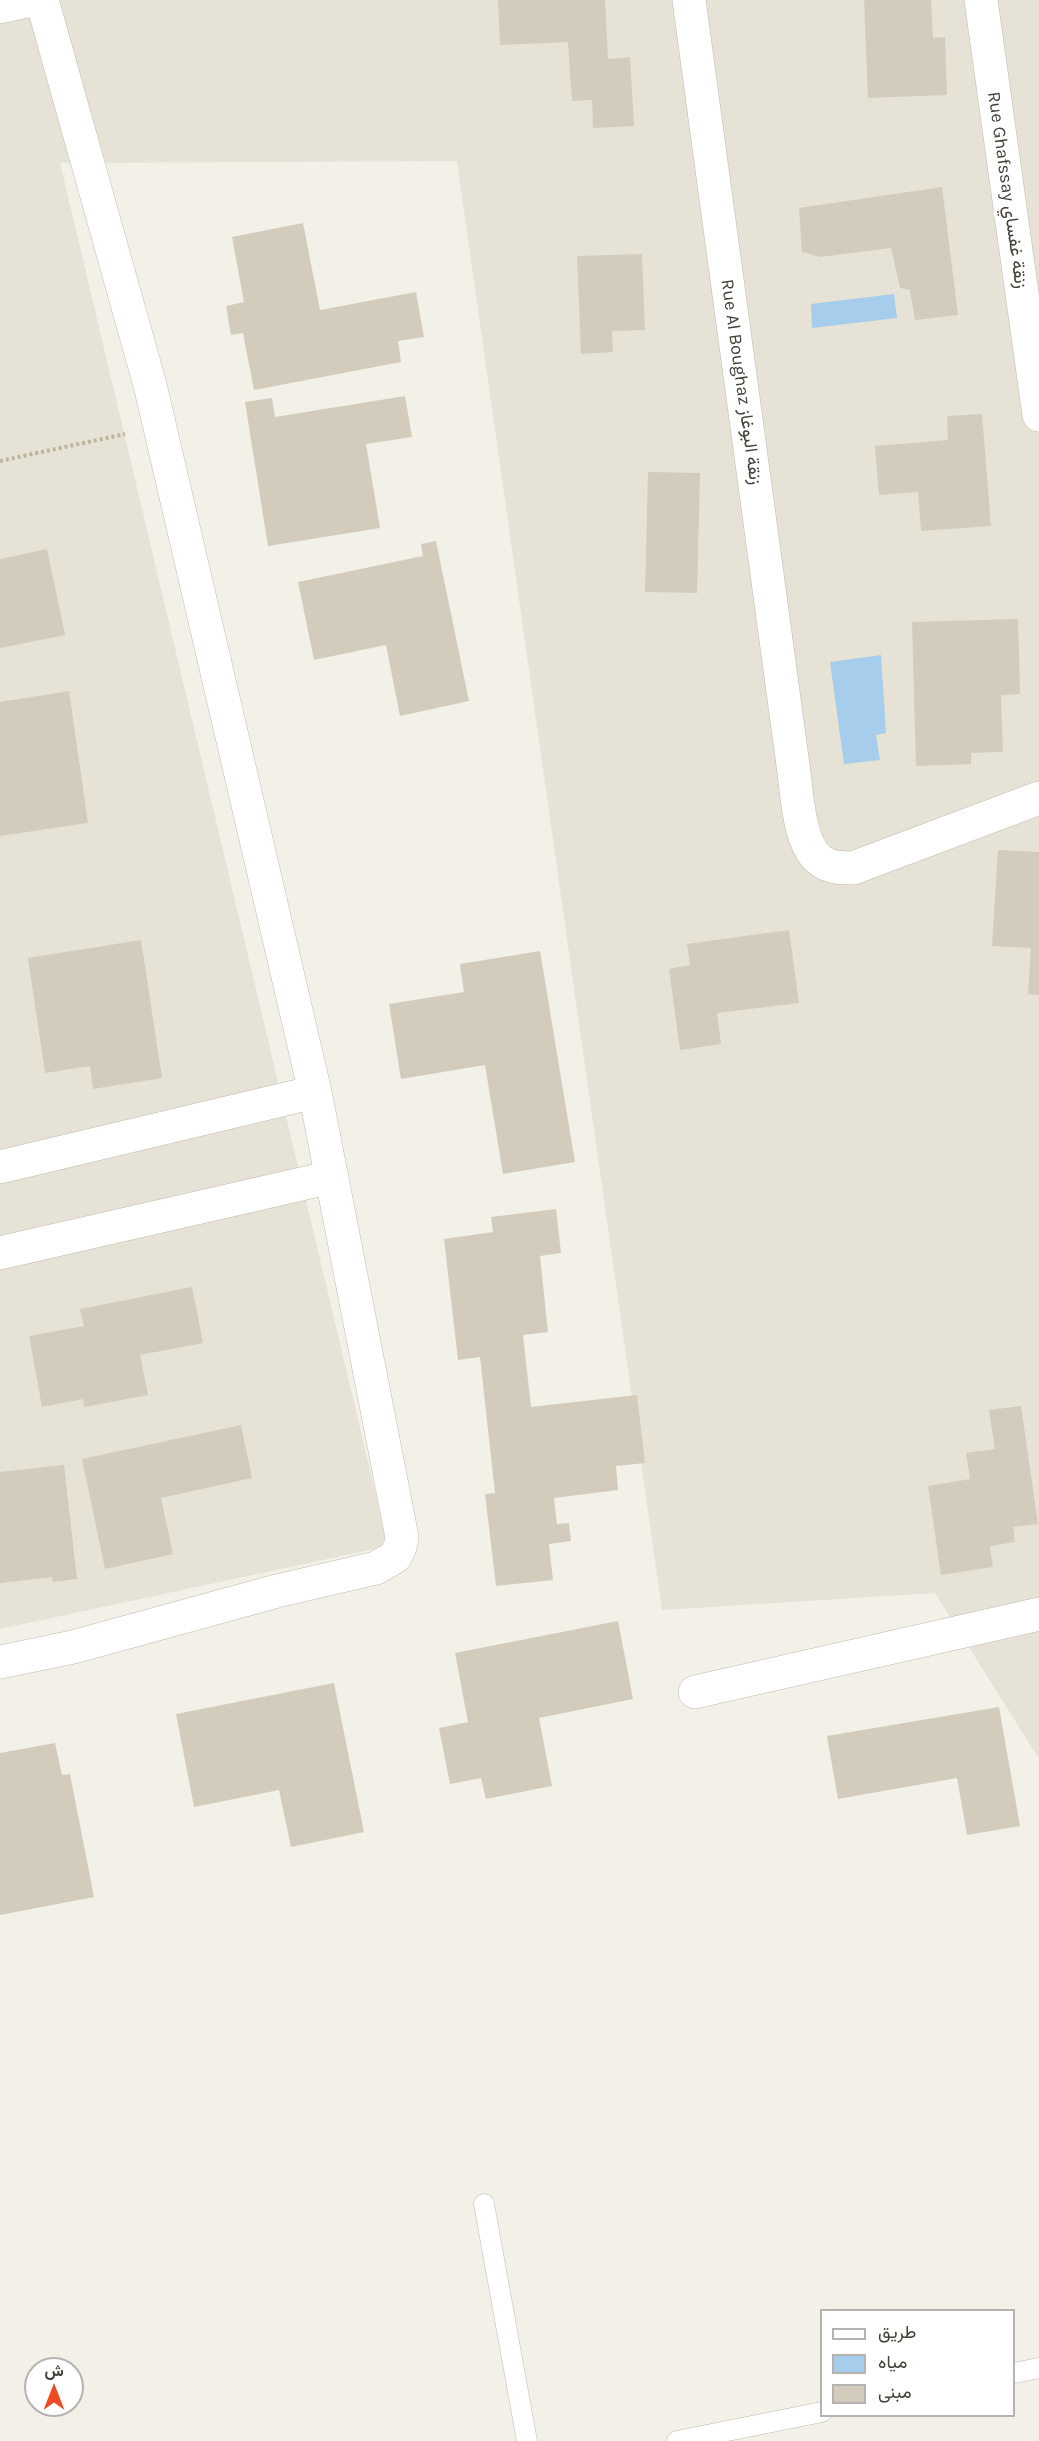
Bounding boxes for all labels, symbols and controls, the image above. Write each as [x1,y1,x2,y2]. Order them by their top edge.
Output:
street label: Rue Ghafssay زنقة غفساي [982,90,1032,290]
street label: Rue Al Boughaz زنقة البوغاز [716,278,766,486]
legend [820,2309,1015,2417]
text: طريق [878,2321,916,2343]
text: مياه [878,2351,907,2373]
north arrow [24,2357,84,2417]
text: ش [44,2361,64,2380]
text: مبنى [878,2381,912,2403]

